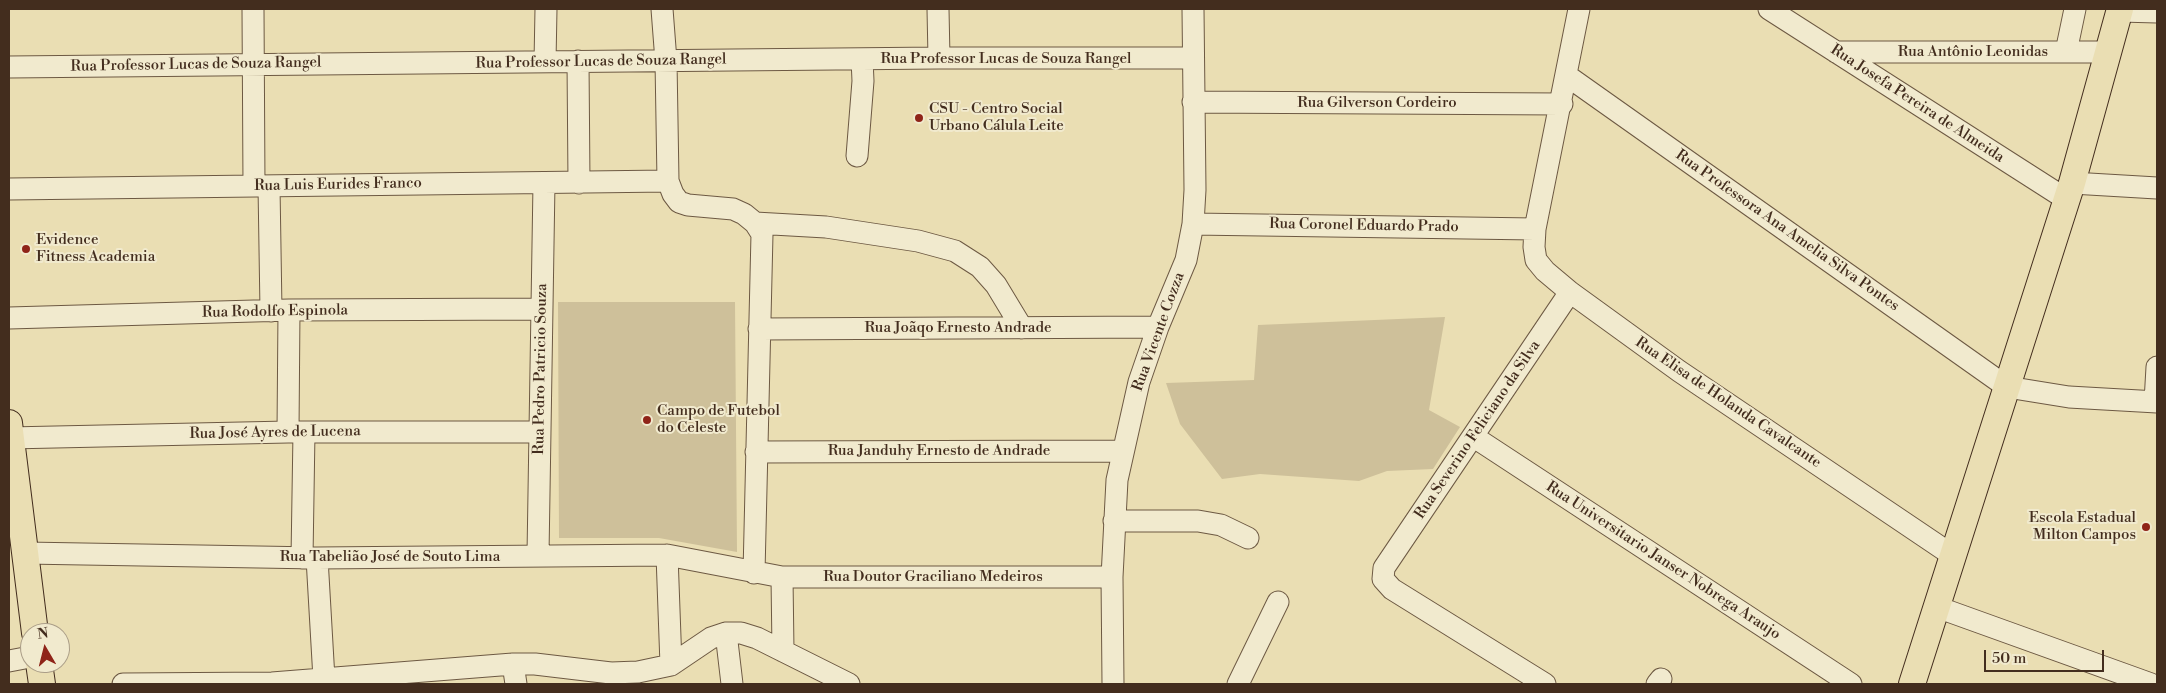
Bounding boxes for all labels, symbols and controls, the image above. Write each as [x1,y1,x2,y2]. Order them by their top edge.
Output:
street label: Rua Josefa Pereira de Almeida [1827,41,2007,167]
street label: Rua Antônio Leonidas [1898,43,2048,61]
street label: Rua Professor Lucas de Souza Rangel [880,50,1132,68]
street label: Rua Professor Lucas de Souza Rangel [475,51,727,73]
street label: Rua Professor Lucas de Souza Rangel [70,54,322,76]
street label: Rua Gilverson Cordeiro [1297,94,1457,112]
place label: CSU - Centro Social Urbano Cálula Leite [929,100,1064,135]
marker: CSU - Centro Social Urbano Cálula Leite [913,112,925,124]
street label: Rua Professora Ana Amelia Silva Pontes [1672,147,1902,315]
street label: Rua Luis Eurides Franco [254,175,422,195]
street label: Rua Coronel Eduardo Prado [1269,215,1459,237]
place label: Evidence Fitness Academia [36,231,155,266]
marker: Evidence Fitness Academia [20,243,32,255]
street label: Rua Vicente Cozza [1129,270,1189,394]
street label: Rua Pedro Patricio Souza [531,283,551,455]
street label: Rua Rodolfo Espinola [202,302,348,322]
street label: Rua Joãqo Ernesto Andrade [864,319,1052,337]
street label: Rua Elisa de Holanda Cavalcante [1632,334,1824,472]
street label: Rua Severino Feliciano da Silva [1411,337,1545,523]
place label: Campo de Futebol do Celeste [657,402,780,437]
marker: Campo de Futebol do Celeste [641,414,653,426]
street label: Rua José Ayres de Lucena [189,423,361,443]
street label: Rua Janduhy Ernesto de Andrade [828,442,1050,460]
street label: Rua Universitario Janser Nobrega Araujo [1542,478,1784,644]
place label: Escola Estadual Milton Campos [2029,509,2136,544]
marker: Escola Estadual Milton Campos [2140,521,2152,533]
street label: Rua Tabelião José de Souto Lima [280,548,500,566]
street label: Rua Doutor Graciliano Medeiros [823,568,1043,586]
north arrow [20,623,70,673]
text: N [36,624,50,644]
scale bar [1986,640,2106,672]
text: 50 m [1992,649,2026,668]

